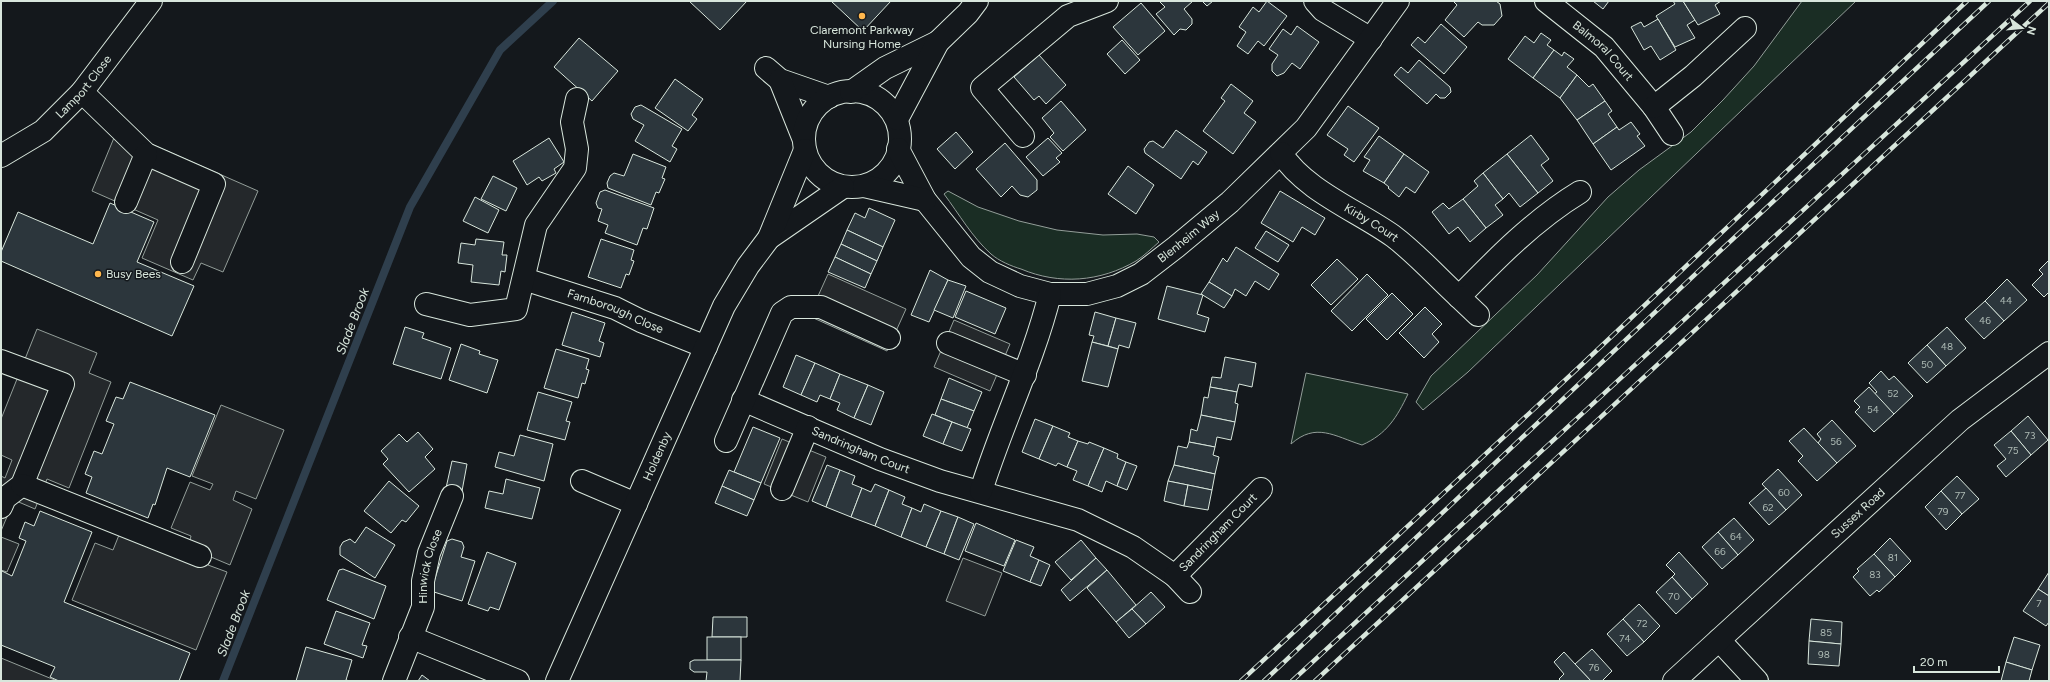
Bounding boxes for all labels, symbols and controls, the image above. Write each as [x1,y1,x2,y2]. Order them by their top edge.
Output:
north arrow [2002,8,2042,48]
marker: Claremont Parkway Nursing Home [857,11,867,21]
street label: Balmoral Court [1570,18,1637,84]
place label: Claremont Parkway Nursing Home [810,23,915,51]
text: N [2024,25,2039,37]
street label: Lamport Close [53,52,115,121]
street label: Kirby Court [1342,201,1402,245]
street label: Blenheim Way [1155,206,1223,266]
place label: Busy Bees [106,267,161,281]
marker: Busy Bees [93,269,103,279]
water label: Slade Brook [333,285,372,357]
street label: Farnborough Close [566,286,666,336]
house number: 44 [2000,294,2012,307]
house number: 46 [1979,314,1991,327]
house number: 48 [1941,340,1953,353]
house number: 50 [1921,358,1933,371]
house number: 52 [1887,387,1899,400]
house number: 54 [1867,403,1879,416]
street label: Sandringham Court [810,423,912,476]
street label: Holdenby [640,429,674,483]
house number: 73 [2025,429,2035,442]
house number: 56 [1830,435,1842,448]
house number: 75 [2007,444,2019,457]
street label: Sussex Road [1828,485,1888,541]
house number: 60 [1778,486,1790,499]
house number: 77 [1955,489,1966,502]
street label: Sandringham Court [1176,490,1260,575]
house number: 62 [1762,501,1774,514]
house number: 79 [1937,505,1949,518]
street label: Hinwick Close [415,527,445,604]
house number: 64 [1730,530,1742,543]
house number: 66 [1714,545,1726,558]
house number: 81 [1888,551,1898,564]
house number: 83 [1869,568,1881,581]
water label: Slade Brook [214,587,253,659]
house number: 70 [1668,590,1680,603]
house number: 7 [2036,597,2042,610]
house number: 72 [1637,617,1647,630]
house number: 85 [1820,626,1832,639]
house number: 74 [1619,632,1631,645]
house number: 98 [1818,648,1830,661]
scale bar [1914,648,1999,674]
text: 20 m [1920,655,1948,669]
house number: 76 [1588,661,1600,674]

